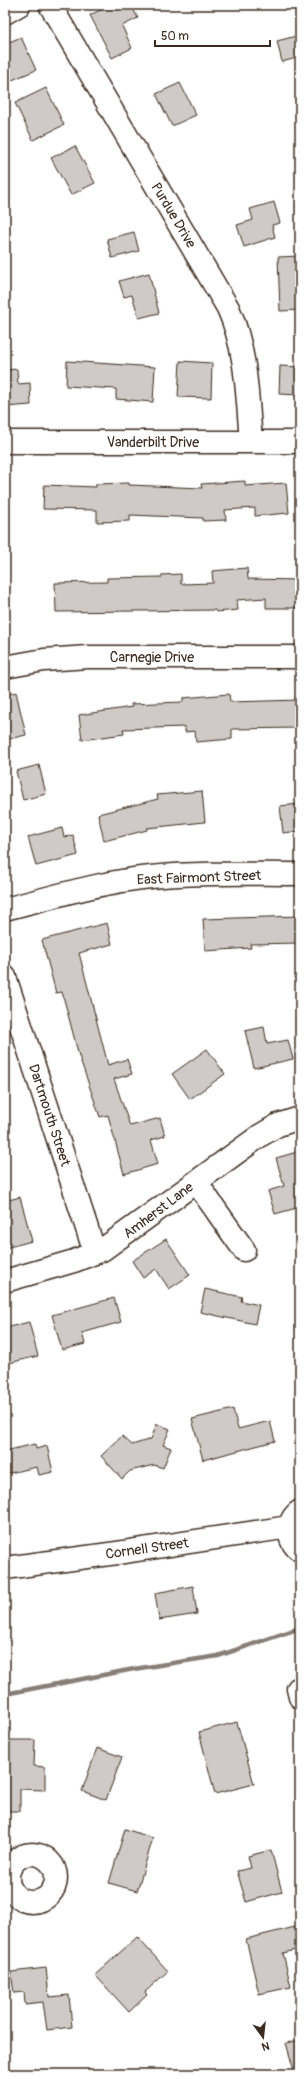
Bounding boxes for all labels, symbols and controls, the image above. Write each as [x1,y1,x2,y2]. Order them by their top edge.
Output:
scale bar [155,22,270,48]
text: 50 m [161,29,189,44]
street label: Purdue Drive [147,179,200,251]
street label: Vanderbilt Drive [107,434,199,451]
street label: Carnegie Drive [110,649,194,666]
street label: East Fairmont Street [136,867,262,888]
street label: Dartmouth Street [25,1062,74,1169]
street label: Amherst Lane [120,1178,197,1242]
street label: Cornell Street [104,1534,190,1563]
north arrow [243,2017,283,2057]
text: N [260,2039,271,2054]

